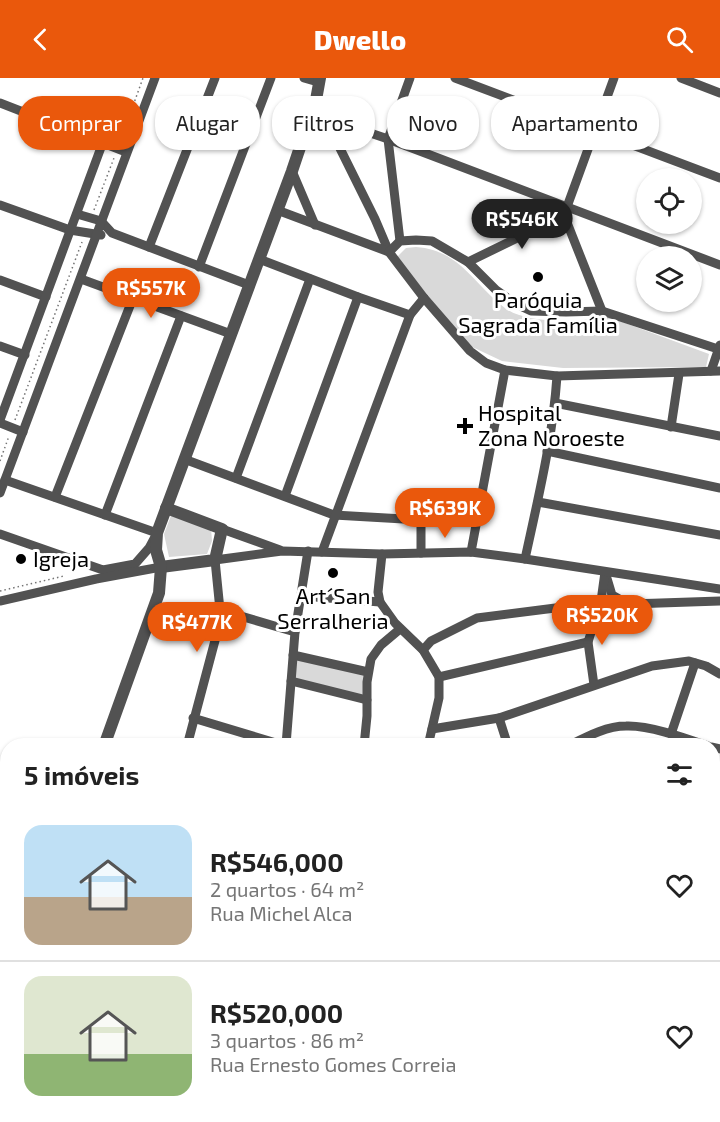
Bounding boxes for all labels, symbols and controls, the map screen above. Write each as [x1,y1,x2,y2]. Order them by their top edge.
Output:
icon: back [24,23,57,56]
text: Dwello [314,23,406,55]
icon: search [663,23,696,56]
chip: Comprar [18,96,143,150]
chip: Alugar [155,96,260,150]
chip: Filtros [272,96,375,150]
chip: Novo [387,96,479,150]
chip: Apartamento [491,96,659,150]
map controls [636,168,702,312]
button: locate [636,168,702,234]
pin: R$546K [473,199,571,250]
text: R$546K [486,206,558,230]
button: layers [636,246,702,312]
pin: R$557K [102,268,200,319]
marker: Paróquia Sagrada Família [531,270,545,284]
text: R$557K [116,275,186,299]
place label: Paróquia Sagrada Família [458,286,618,337]
place label: Hospital Zona Noroeste [478,399,625,450]
marker: Hospital Zona Noroeste [456,417,474,435]
pin: R$639K [396,488,494,539]
text: R$639K [409,495,481,519]
place label: Igreja [33,545,89,572]
marker: Igreja [14,552,28,566]
marker: Art´San Serralheria [326,566,340,580]
place label: Art´San Serralheria [277,582,389,633]
pin: R$520K [553,595,651,646]
pin: R$477K [148,602,246,653]
text: R$520K [566,602,638,626]
text: R$477K [161,609,233,633]
icon: filters [663,758,696,791]
text: 5 imóveis [24,759,139,790]
text: R$546,000 [210,846,344,877]
icon: home [72,849,144,921]
icon: heart [663,869,696,902]
text: 2 quartos · 64 m² [210,877,364,901]
text: Rua Michel Alca [210,901,352,925]
text: R$520,000 [210,997,343,1028]
icon: home [72,1000,144,1072]
icon: heart [663,1020,696,1053]
text: 3 quartos · 86 m² [210,1028,364,1052]
text: Rua Ernesto Gomes Correia [210,1052,456,1076]

